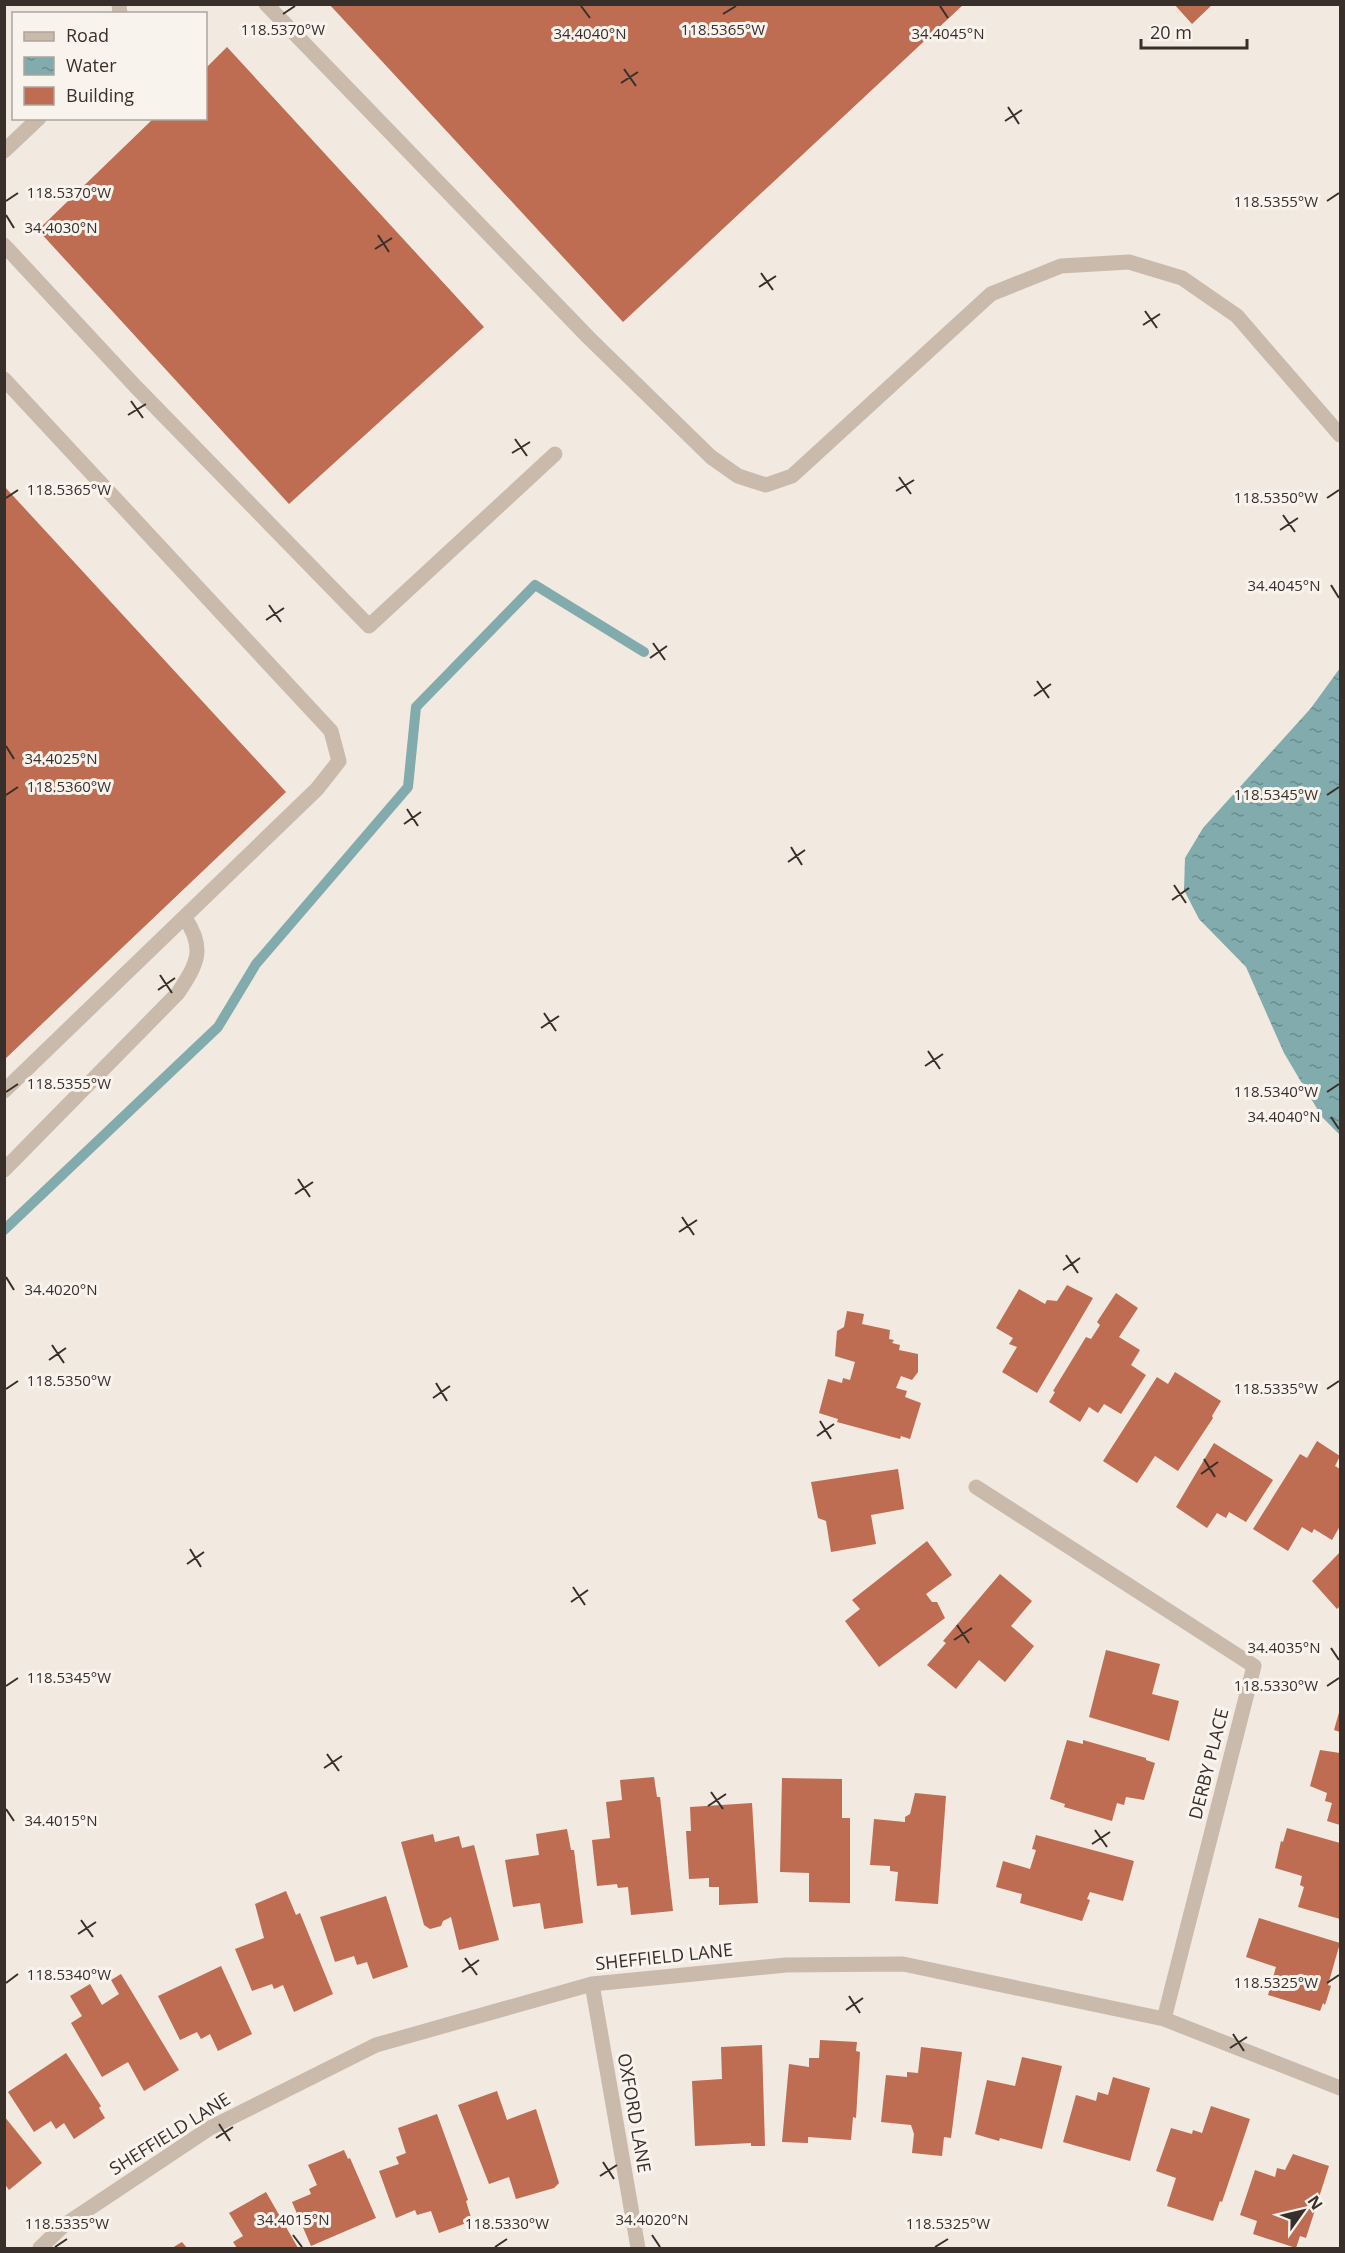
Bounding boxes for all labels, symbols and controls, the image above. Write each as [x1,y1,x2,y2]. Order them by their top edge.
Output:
legend [12,12,207,120]
scale bar [1141,12,1248,50]
text: 118.5370°W [241,19,325,39]
text: 118.5365°W [681,19,765,39]
text: 20 m [1150,20,1192,44]
text: Road [66,23,109,47]
text: 34.4040°N [553,23,627,43]
text: 34.4045°N [911,23,985,43]
text: Water [66,53,117,77]
text: Building [66,83,134,107]
text: 118.5370°W [27,182,111,202]
text: 118.5355°W [1234,191,1318,211]
text: 34.4030°N [24,217,98,237]
text: 118.5365°W [27,479,111,499]
text: 118.5350°W [1234,487,1318,507]
text: 34.4045°N [1247,575,1321,595]
text: 34.4025°N [24,748,98,768]
text: 118.5360°W [27,776,111,796]
text: 118.5345°W [1234,784,1318,804]
text: 118.5355°W [27,1073,111,1093]
text: 118.5340°W [1234,1081,1318,1101]
text: 34.4040°N [1247,1106,1321,1126]
text: 34.4020°N [24,1279,98,1299]
text: 118.5350°W [27,1370,111,1390]
text: 118.5335°W [1234,1378,1318,1398]
text: 34.4035°N [1247,1637,1321,1657]
text: 118.5345°W [27,1667,111,1687]
text: 118.5330°W [1234,1675,1318,1695]
street label: DERBY PLACE [1183,1706,1233,1822]
text: 34.4015°N [24,1810,98,1830]
street label: SHEFFIELD LANE [594,1937,734,1975]
text: 118.5340°W [27,1964,111,1984]
text: 118.5325°W [1234,1972,1318,1992]
street label: OXFORD LANE [613,2051,657,2174]
street label: SHEFFIELD LANE [105,2086,234,2180]
north arrow [1273,2181,1333,2241]
text: N [1303,2191,1328,2214]
text: 34.4015°N [256,2209,330,2229]
text: 34.4020°N [615,2209,689,2229]
text: 118.5335°W [25,2213,109,2233]
text: 118.5330°W [465,2213,549,2233]
text: 118.5325°W [906,2213,990,2233]

